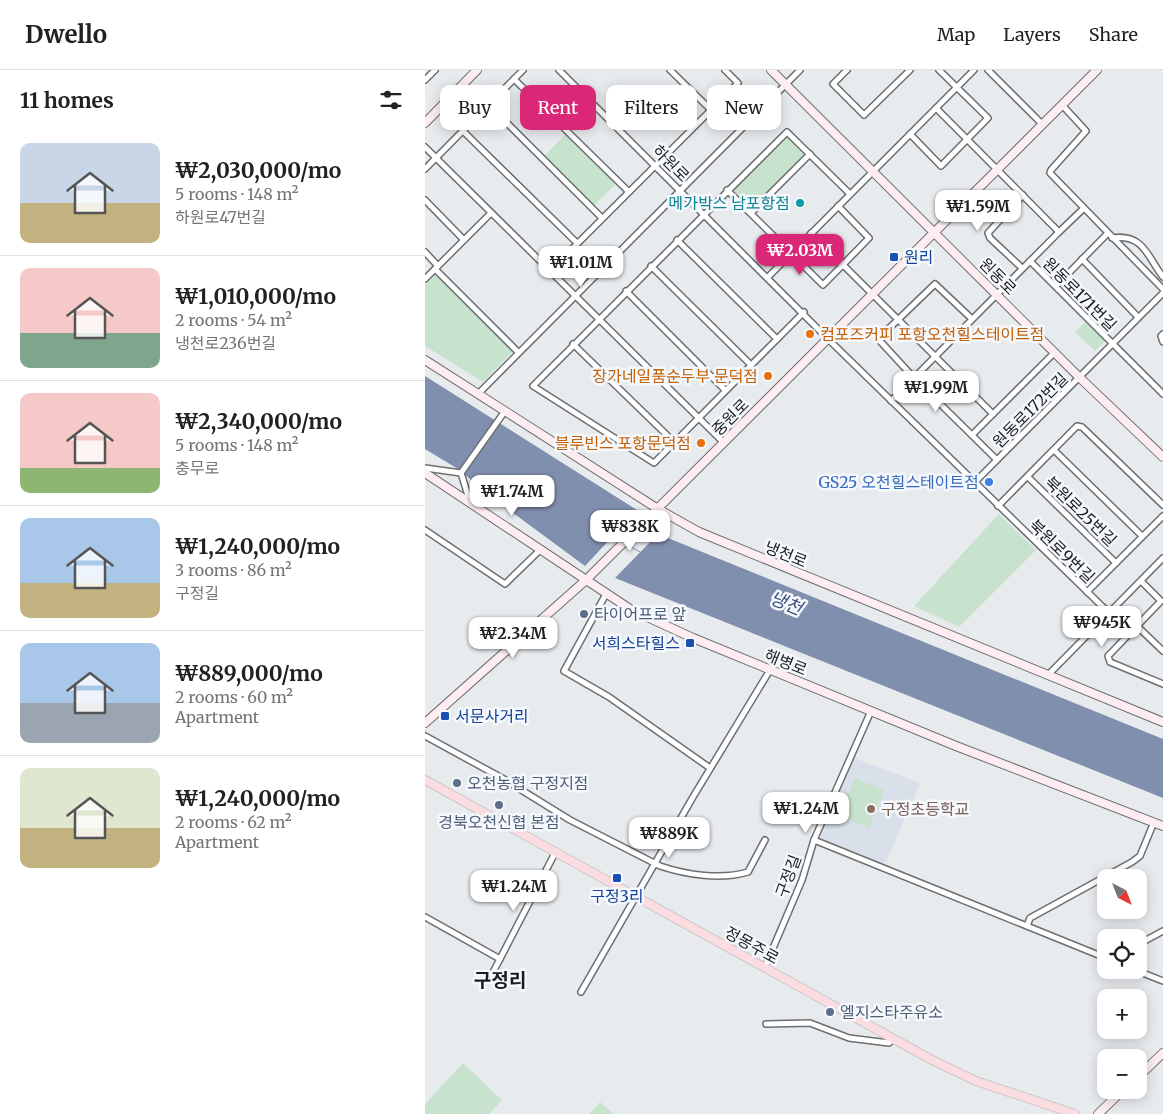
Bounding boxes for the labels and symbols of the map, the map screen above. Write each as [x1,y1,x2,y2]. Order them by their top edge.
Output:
street label: 하원로 [648,140,694,186]
pin: ₩1.59M [937,190,1019,232]
place label: 메가박스 남포항점 [668,193,790,213]
marker: 메가박스 남포항점 [794,197,806,209]
pin: ₩2.03M [759,234,841,276]
pin: ₩1.01M [540,246,622,288]
place label: 원리 [904,247,933,267]
marker: 원리 [888,251,900,263]
street label: 원동로 [975,253,1021,299]
street label: 원동로171번길 [1039,253,1121,335]
place label: 컴포즈커피 포항오천힐스테이트점 [820,324,1045,344]
marker: 컴포즈커피 포항오천힐스테이트점 [804,328,816,340]
place label: 장가네일품순두부 문덕점 [592,366,758,386]
street label: 원동로172번길 [988,368,1072,452]
marker: 장가네일품순두부 문덕점 [762,370,774,382]
pin: ₩1.99M [895,370,977,413]
street label: 중원로 [707,394,753,440]
place label: 블루빈스 포항문덕점 [555,433,691,453]
marker: 블루빈스 포항문덕점 [695,437,707,449]
place label: GS25 오천힐스테이트점 [819,472,979,492]
street label: 북원로25번길 [1041,472,1121,550]
pin: ₩1.74M [471,474,553,517]
marker: GS25 오천힐스테이트점 [983,476,995,488]
pin: ₩838K [595,510,665,552]
street label: 북원로9번길 [1025,515,1099,587]
street label: 냉천로 [762,536,810,572]
water label: 냉천 [766,586,808,621]
place label: 타이어프로 앞 [594,604,686,624]
pin: ₩945K [1067,606,1137,648]
marker: 타이어프로 앞 [578,608,590,620]
pin: ₩2.34M [472,616,554,659]
place label: 서희스타힐스 [592,633,680,653]
marker: 서희스타힐스 [684,637,696,649]
street label: 해병로 [762,644,810,680]
place label: 서문사거리 [455,706,529,726]
marker: 서문사거리 [439,710,451,722]
place label: 오천농협 구정지점 [467,773,589,793]
marker: 오천농협 구정지점 [451,777,463,789]
pin: ₩1.24M [765,792,847,834]
marker: 경북오천신협 본점 [493,799,505,811]
place label: 구정초등학교 [881,799,969,819]
marker: 구정초등학교 [865,803,877,815]
place label: 경북오천신협 본점 [438,812,560,832]
pin: ₩889K [634,816,704,859]
street label: 구정길 [771,852,805,900]
north arrow [1097,869,1147,919]
pin: ₩1.24M [473,870,555,912]
marker: 구정3리 [611,872,623,884]
place label: 구정3리 [590,886,644,906]
street label: 정몽주로 [721,922,783,968]
district label: 구정리 [474,968,526,992]
place label: 엘지스타주유소 [840,1002,943,1022]
marker: 엘지스타주유소 [824,1006,836,1018]

